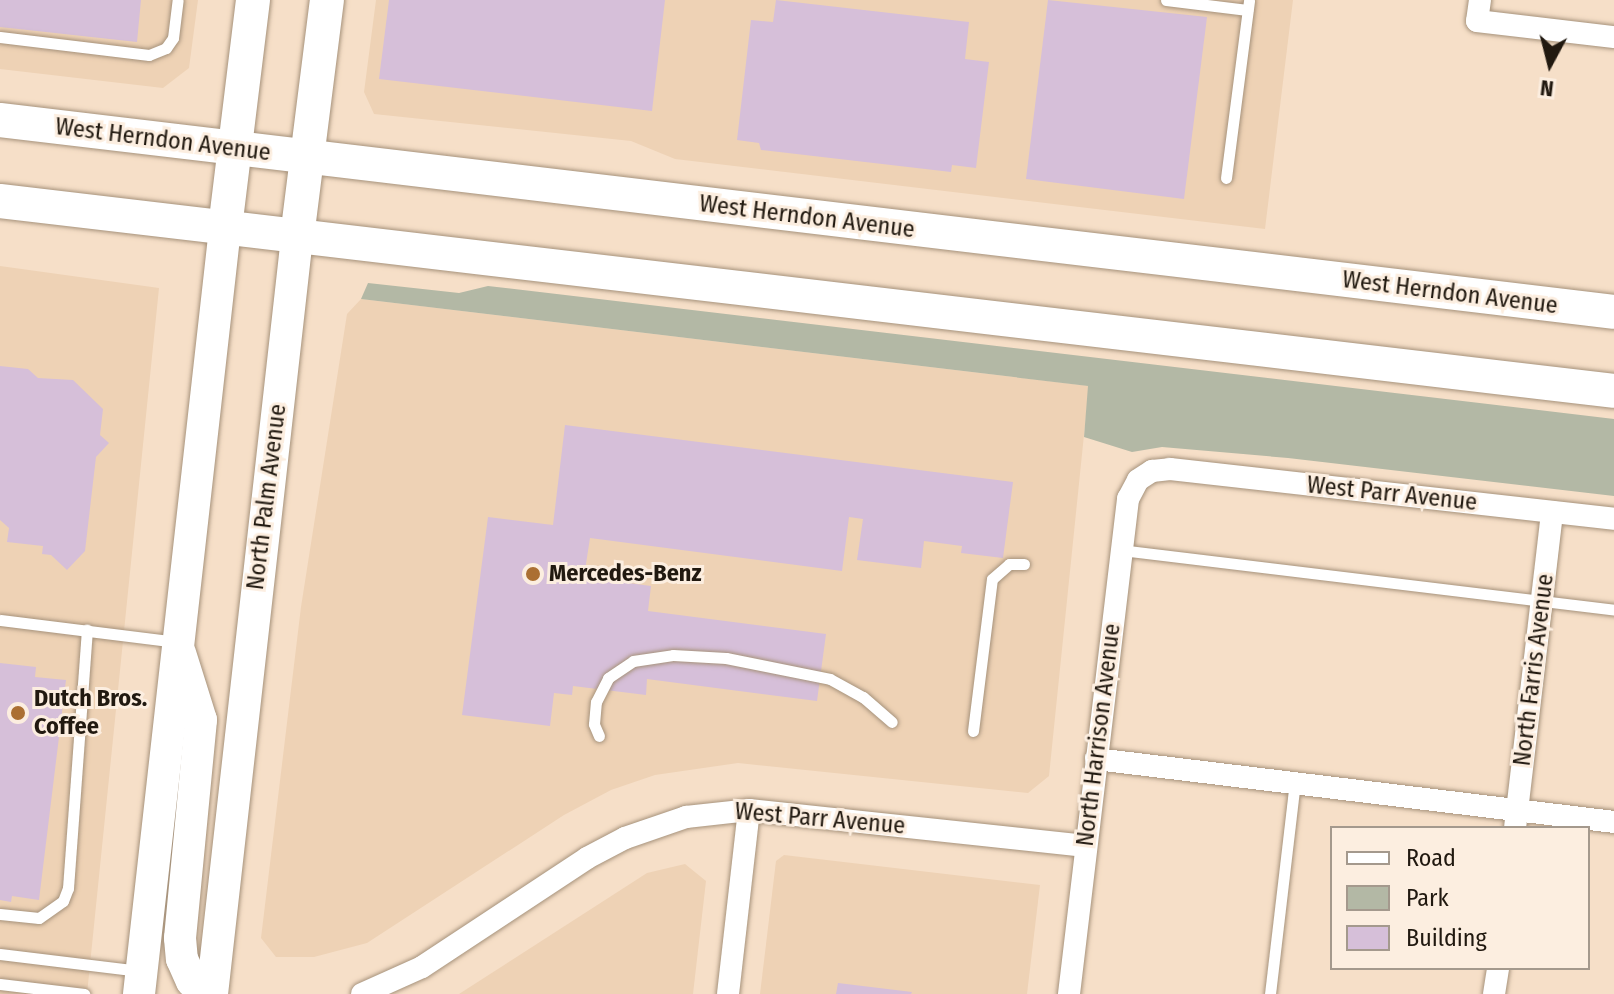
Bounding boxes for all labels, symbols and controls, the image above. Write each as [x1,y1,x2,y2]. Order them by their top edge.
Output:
north arrow [1510,24,1590,104]
text: N [1539,74,1555,103]
street label: West Herndon Avenue [54,113,272,167]
street label: West Herndon Avenue [698,190,916,244]
street label: West Herndon Avenue [1341,266,1559,320]
street label: North Palm Avenue [241,402,293,592]
street label: West Parr Avenue [1306,471,1478,517]
place label: Mercedes-Benz [549,560,701,588]
marker: Mercedes-Benz [524,565,542,583]
street label: North Farris Avenue [1508,572,1560,768]
street label: North Harrison Avenue [1071,622,1127,848]
place label: Dutch Bros. Coffee [34,685,147,741]
marker: Dutch Bros. Coffee [9,704,27,722]
street label: West Parr Avenue [734,797,906,841]
legend [1330,826,1590,970]
text: Road [1406,844,1456,872]
text: Park [1406,884,1449,912]
text: Building [1406,924,1487,952]

